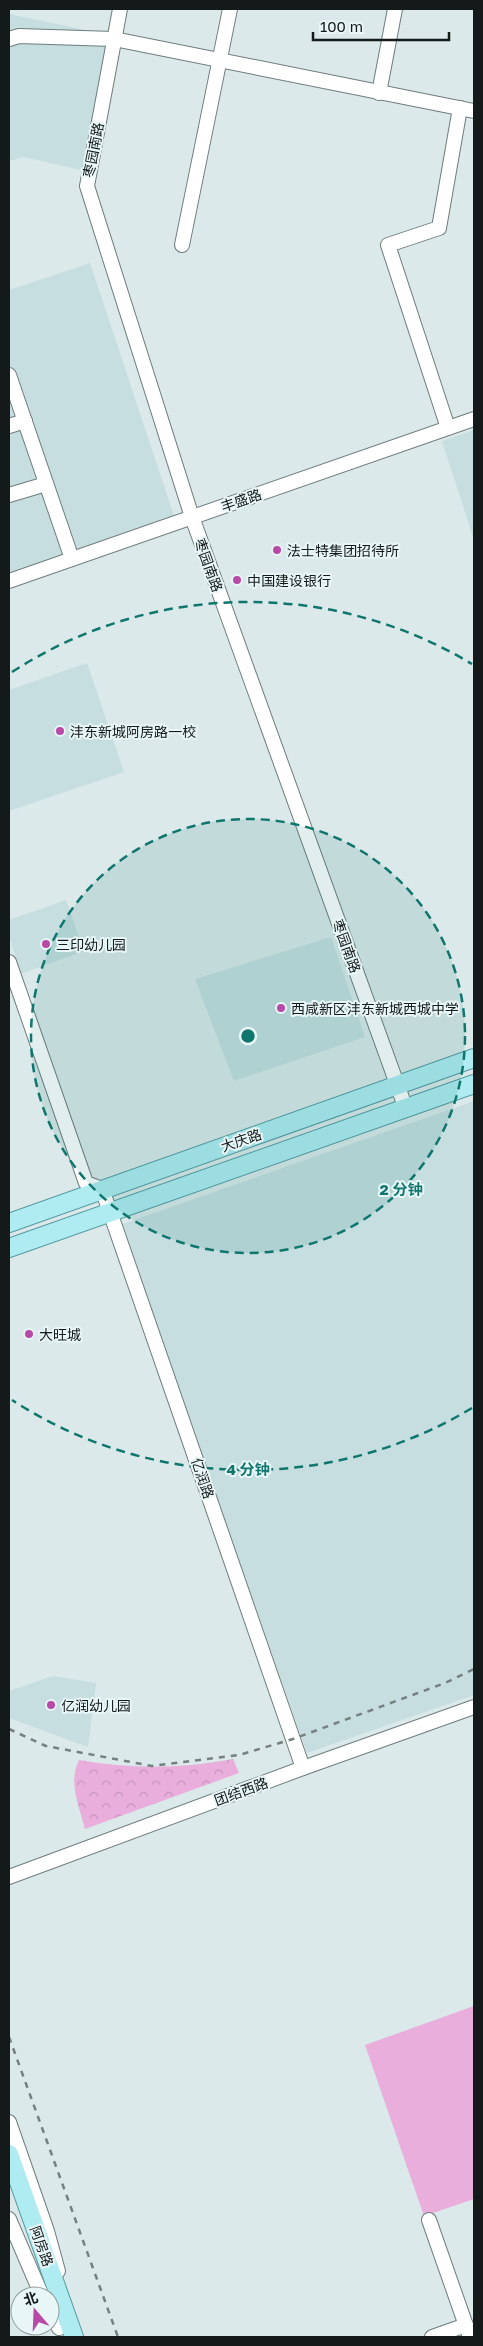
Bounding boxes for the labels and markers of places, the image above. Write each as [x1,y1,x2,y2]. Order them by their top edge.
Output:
place label: 法士特集团招待所 [287,542,399,559]
marker: 法士特集团招待所 [271,544,283,556]
place label: 中国建设银行 [247,572,331,589]
marker: 中国建设银行 [231,574,243,586]
place label: 沣东新城阿房路一校 [70,723,196,740]
marker: 沣东新城阿房路一校 [54,725,66,737]
place label: 三印幼儿园 [56,936,126,953]
marker: 三印幼儿园 [40,938,52,950]
place label: 西咸新区沣东新城西城中学 [291,1000,459,1017]
marker: 西咸新区沣东新城西城中学 [275,1002,287,1014]
centre of rings [239,1027,257,1045]
place label: 大旺城 [39,1326,81,1343]
marker: 大旺城 [23,1328,35,1340]
place label: 亿润幼儿园 [61,1697,131,1714]
marker: 亿润幼儿园 [45,1699,57,1711]

